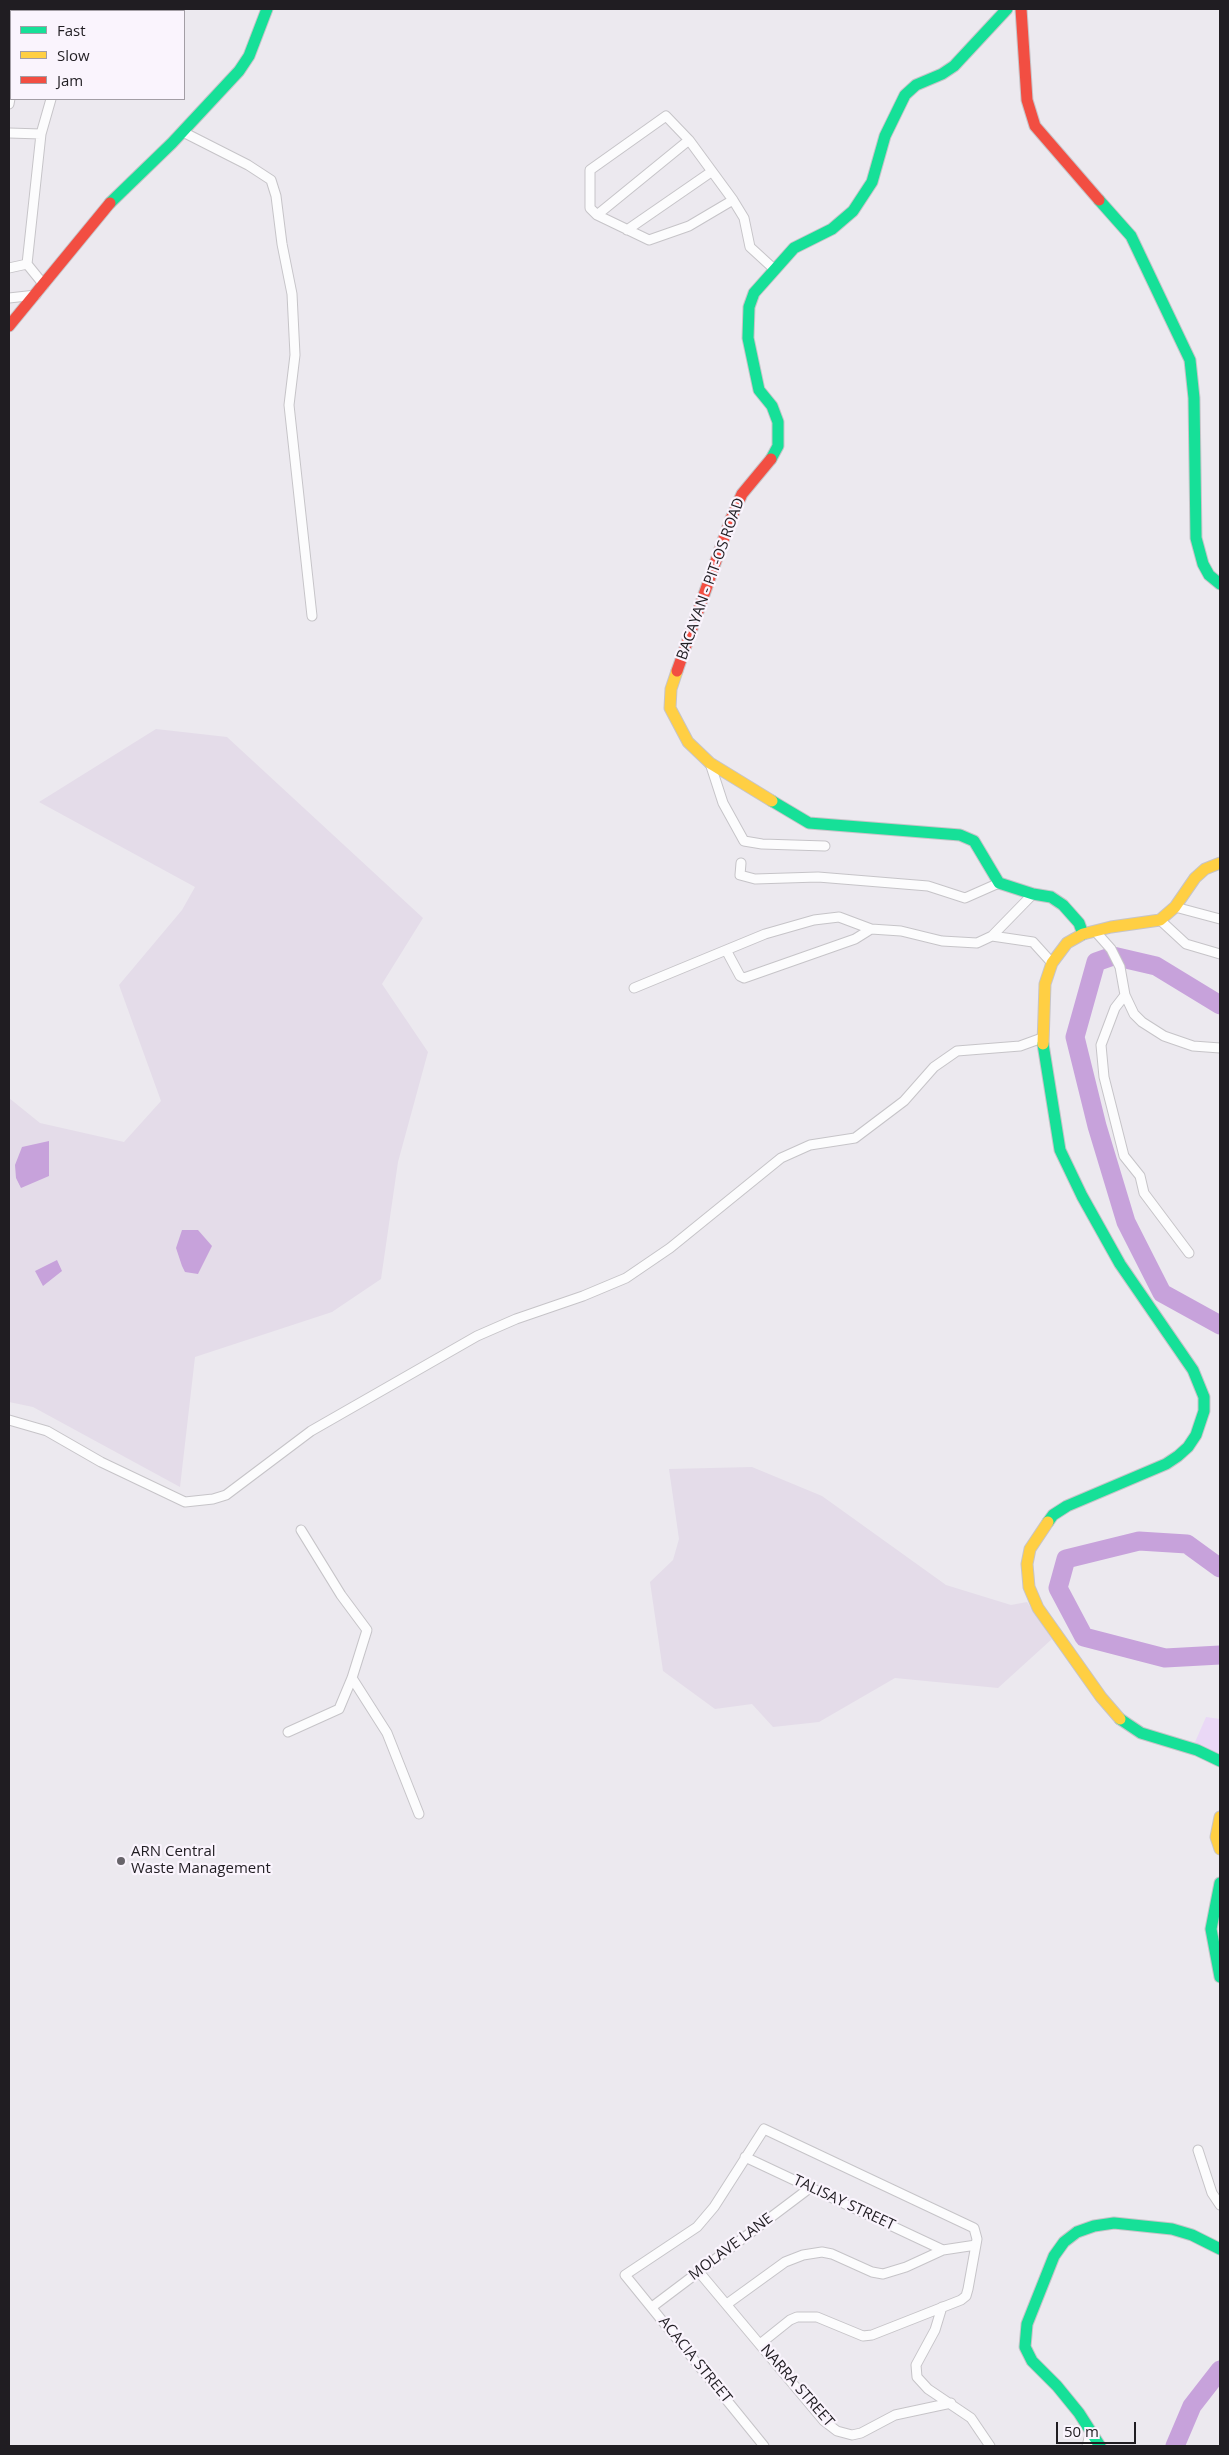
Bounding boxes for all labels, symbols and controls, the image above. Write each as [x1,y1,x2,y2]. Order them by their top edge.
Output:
legend [10,10,185,100]
text: Fast [57,20,86,40]
text: Slow [57,45,90,65]
text: Jam [57,70,83,90]
street label: BACAYAN - PIT-OS ROAD [673,495,749,663]
place label: ARN Central Waste Management [131,1843,271,1878]
marker: ARN Central Waste Management [115,1855,127,1867]
street label: TALISAY STREET [790,2172,898,2234]
street label: MOLAVE LANE [685,2210,777,2284]
street label: ACACIA STREET [655,2313,735,2407]
street label: NARRA STREET [756,2341,838,2431]
scale bar [1059,2412,1139,2444]
text: 50 m [1064,2421,1099,2441]

